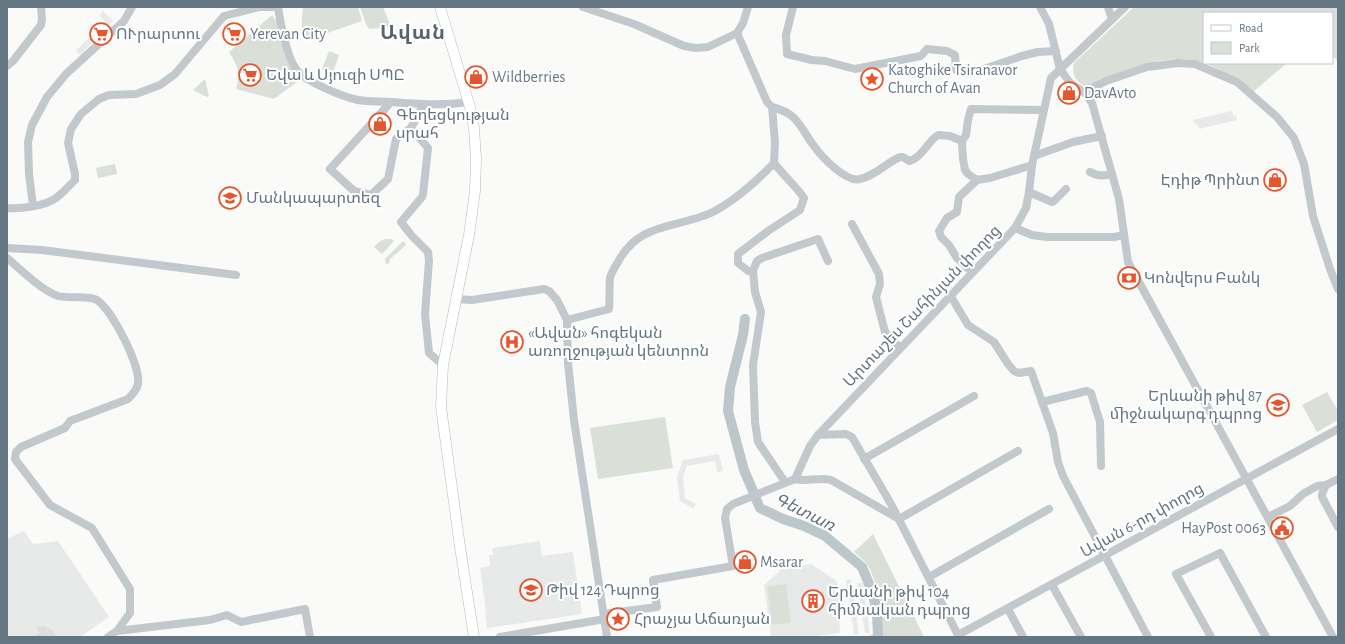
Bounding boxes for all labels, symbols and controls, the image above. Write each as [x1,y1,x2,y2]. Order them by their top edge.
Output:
legend [1203,12,1333,64]
supermarket icon: ՈՒրարտու [88,21,114,47]
supermarket icon: Yerevan City [221,21,247,47]
text: Road [1239,22,1263,34]
district label: Ավան [380,23,446,44]
place label: ՈՒրարտու [116,26,201,43]
place label: Yerevan City [250,26,326,43]
text: Park [1239,42,1260,54]
supermarket icon: Եվա և Սյուզի ՍՊԸ [237,62,263,88]
place label: Katoghike Tsiranavor Church of Avan [888,62,1018,96]
shop icon: Wildberries [463,64,489,90]
place icon: Katoghike Tsiranavor Church of Avan [859,66,885,92]
place label: Եվա և Սյուզի ՍՊԸ [266,67,405,84]
place label: Wildberries [492,69,566,85]
shop icon: DavAvto [1056,80,1082,106]
place label: DavAvto [1084,85,1137,101]
place label: Գեղեցկության սրահ [396,107,510,142]
shop icon: Գեղեցկության սրահ [367,111,393,137]
shop icon: Էդիթ Պրինտ [1262,167,1288,193]
place label: Էդիթ Պրինտ [1161,172,1260,189]
school or university icon: Մանկապարտեզ [217,185,243,211]
place label: Մանկապարտեզ [246,190,381,207]
street label: Արտաշես Շահինյան փողոց [840,222,1004,391]
bank icon: Կոնվերս Բանկ [1116,265,1142,291]
place label: Կոնվերս Բանկ [1144,270,1260,287]
place label: «Ավան» հոգեկան առողջության կենտրոն [528,325,709,360]
hospital icon: «Ավան» հոգեկան առողջության կենտրոն [499,329,525,355]
place label: Երևանի թիվ 87 միջնակարգ դպրոց [1110,388,1262,423]
school or university icon: Երևանի թիվ 87 միջնակարգ դպրոց [1265,392,1291,418]
street label: Ավան 6-րդ փողոց [1078,480,1206,561]
water label: Գետառ [772,490,838,534]
public building icon: HayPost 0063 [1269,515,1295,541]
place label: HayPost 0063 [1181,520,1266,537]
shop icon: Msarar [732,549,758,575]
place label: Msarar [760,554,804,570]
school or university icon: Թիվ 124 Դպրոց [518,577,544,603]
place label: Թիվ 124 Դպրոց [546,582,660,599]
place label: Երևանի թիվ 104 հիմնական դպրոց [828,584,971,619]
building icon: Երևանի թիվ 104 հիմնական դպրոց [800,588,826,614]
place icon: Հրաչյա Աճառյան [605,606,631,632]
place label: Հրաչյա Աճառյան [634,611,770,628]

